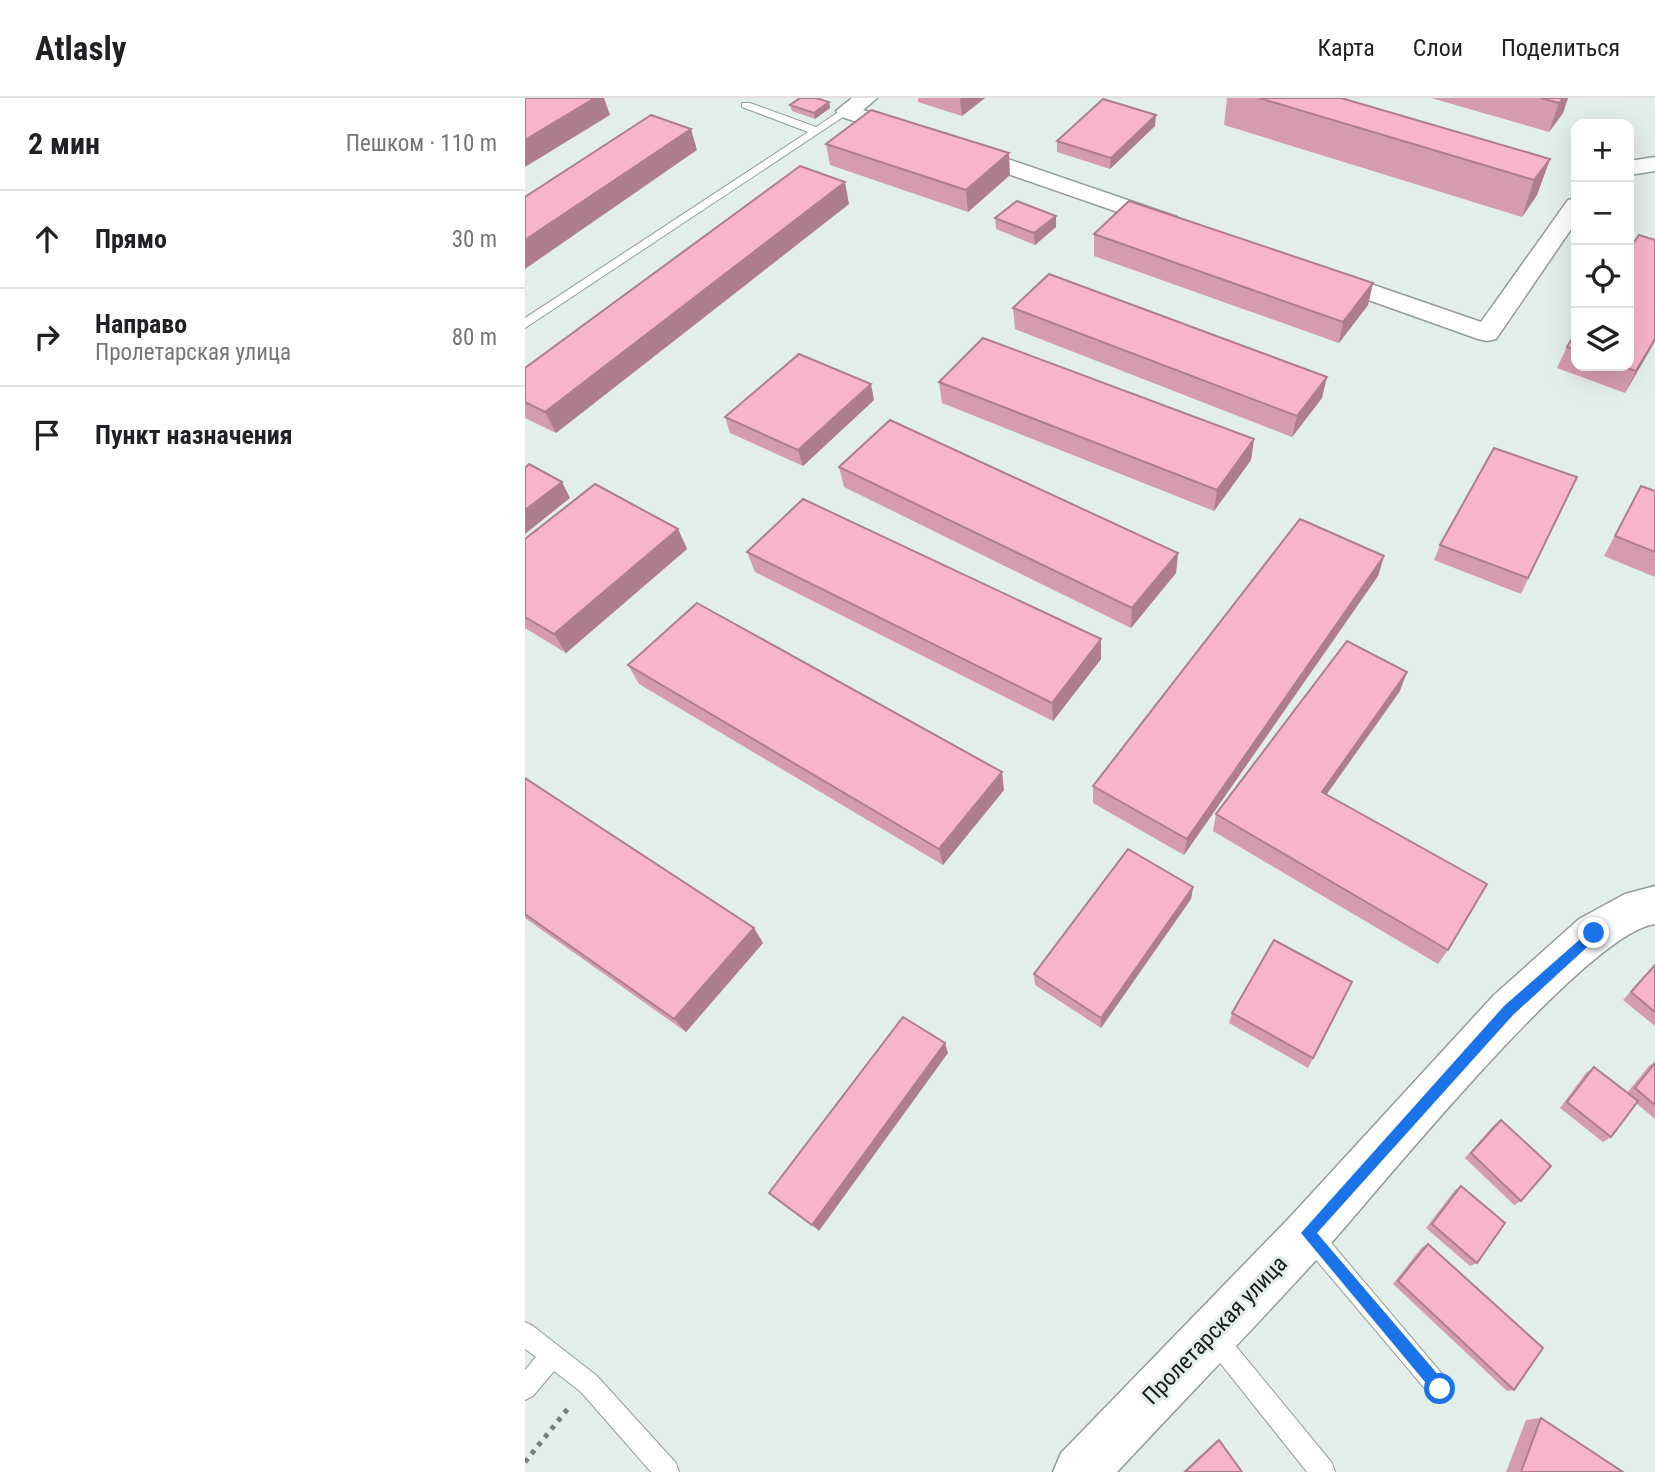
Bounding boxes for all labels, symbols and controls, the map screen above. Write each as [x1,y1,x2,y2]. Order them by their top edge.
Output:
text: Atlasly [35,29,126,68]
text: Карта [1317,34,1375,62]
text: Слои [1413,34,1463,62]
text: Поделиться [1501,34,1620,62]
map controls [1571,119,1634,371]
button: + [1571,119,1634,182]
text: 2 мин [28,126,100,161]
text: Пешком · 110 m [346,130,497,157]
button: − [1571,182,1634,245]
icon: ahead [28,220,66,258]
text: Прямо [95,224,167,254]
text: 30 m [452,226,497,253]
button: locate [1571,245,1634,308]
button: layers [1571,308,1634,371]
text: Направо [95,309,187,339]
icon: right [28,318,66,356]
text: 80 m [452,324,497,351]
text: Пролетарская улица [95,339,291,366]
icon: arrive [28,416,66,454]
text: Пункт назначения [95,420,293,450]
route end [1578,917,1609,948]
street label: Пролетарская улица [1137,1250,1293,1410]
route start [1424,1373,1455,1404]

